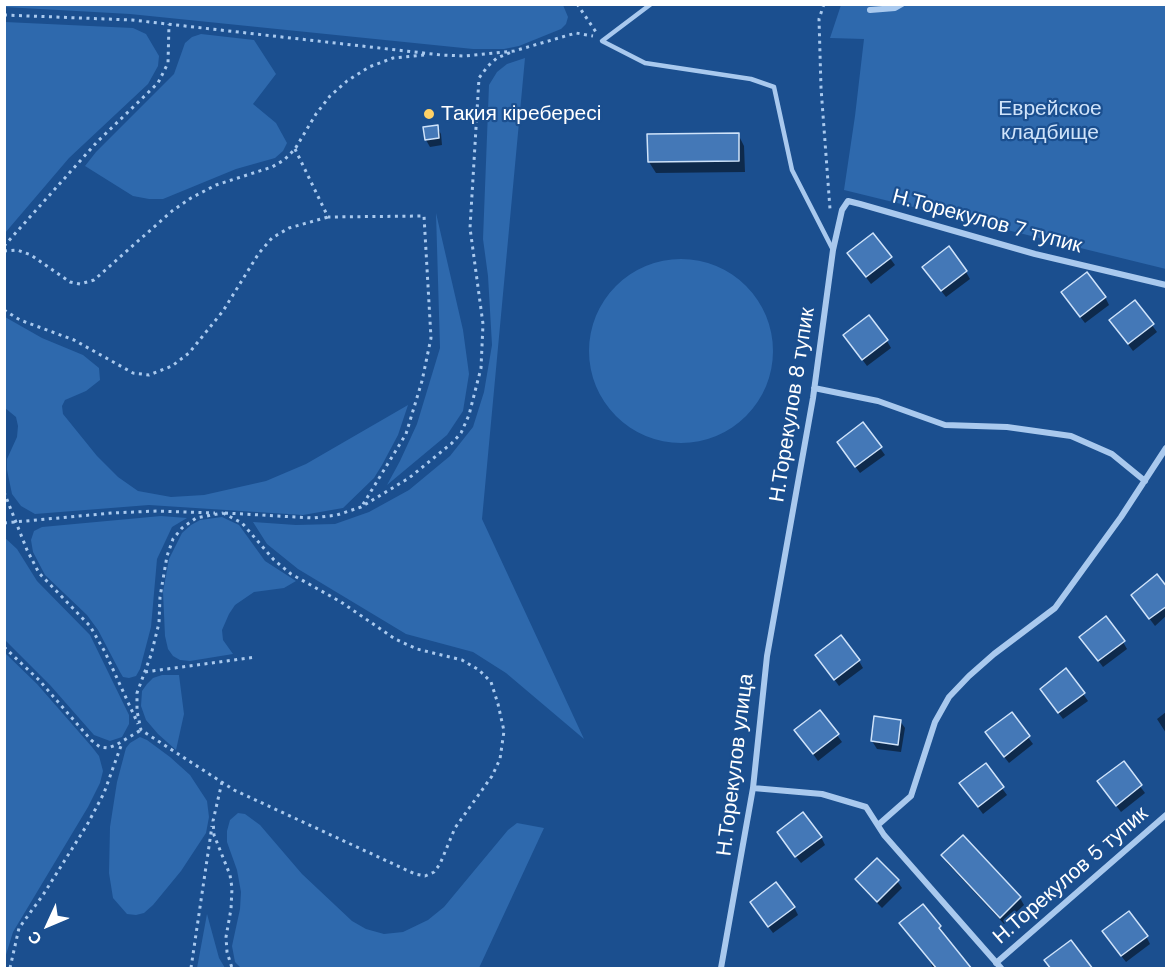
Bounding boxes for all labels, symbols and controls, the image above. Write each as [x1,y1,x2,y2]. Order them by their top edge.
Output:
park label: Еврейское кладбище [998,96,1102,146]
place label: Тақия кіребересі [441,101,601,127]
marker: Тақия кіребересі [422,107,436,121]
street label: Н.Торекулов 7 тупик [889,185,1085,259]
street label: Н.Торекулов 8 тупик [765,306,821,504]
street label: Н.Торекулов улица [712,672,760,858]
street label: Н.Торекулов 5 тупик [988,802,1154,950]
north arrow [18,895,78,955]
text: С [23,926,46,949]

